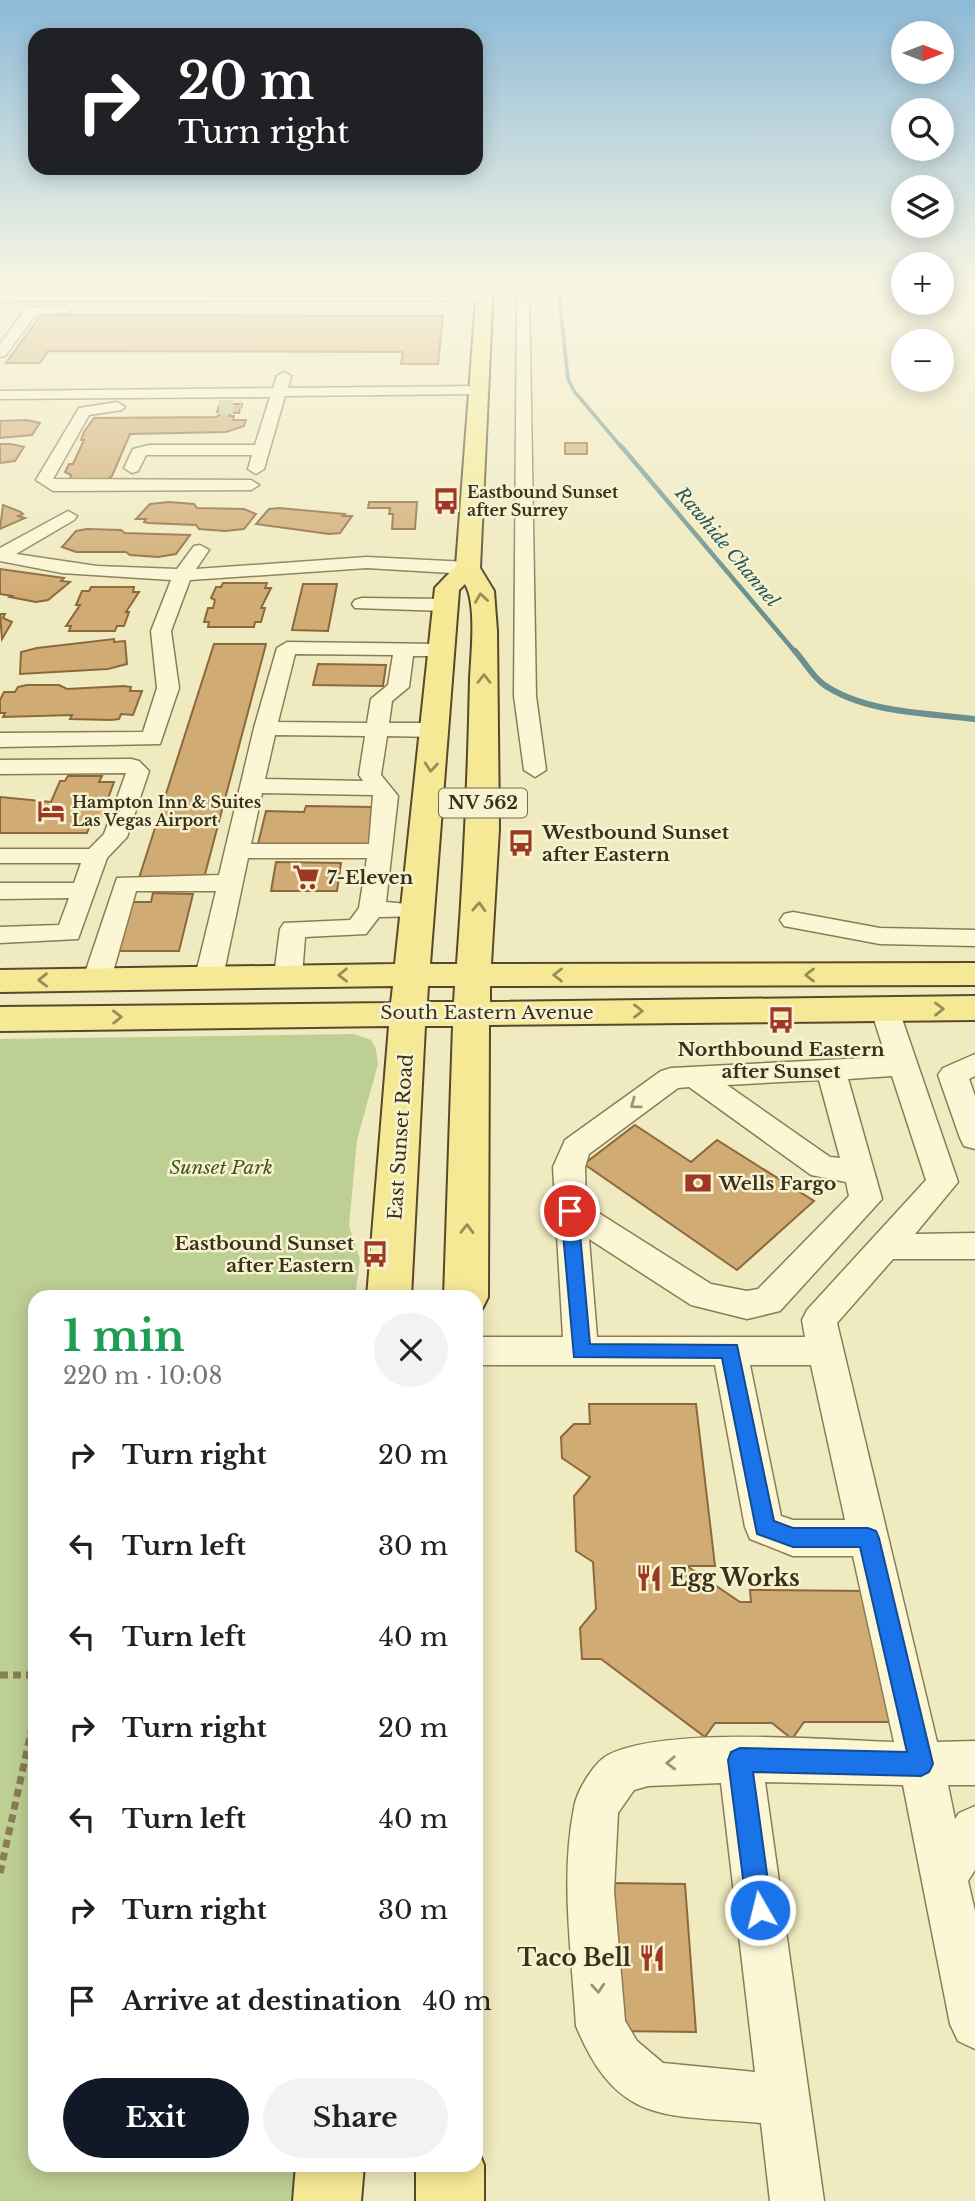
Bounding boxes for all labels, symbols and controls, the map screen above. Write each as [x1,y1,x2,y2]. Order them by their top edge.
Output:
north arrow [891,21,954,84]
map controls [891,21,954,392]
text: 20 m [178,51,314,112]
icon: right [63,56,154,147]
button: search [891,98,954,161]
text: Turn right [178,112,349,152]
button: layers [891,175,954,238]
button: + [891,252,954,315]
button: − [891,329,954,392]
place label: Eastbound Sunset after Surrey [467,482,619,520]
water label: Rawhide Channel [670,482,784,612]
bus stop icon: Eastbound Sunset after Surrey [431,486,461,516]
one-way arrow [474,592,489,604]
one-way arrow [476,674,492,684]
one-way arrow [424,761,439,772]
road number: NV 562 [439,788,527,818]
place label: Hampton Inn & Suites Las Vegas Airport [72,792,261,830]
hotel icon: Hampton Inn & Suites Las Vegas Airport [36,796,66,826]
place label: Westbound Sunset after Eastern [541,821,730,866]
bus stop icon: Westbound Sunset after Eastern [506,828,536,858]
supermarket icon: 7-Eleven [291,862,321,892]
place label: 7-Eleven [327,866,414,889]
one-way arrow [472,901,487,912]
one-way arrow [338,967,348,983]
one-way arrow [552,967,562,983]
one-way arrow [804,967,814,983]
one-way arrow [37,972,47,988]
street label: South Eastern Avenue [380,1001,594,1024]
one-way arrow [934,1001,944,1017]
one-way arrow [633,1003,643,1019]
bus stop icon: Northbound Eastern after Sunset [766,1005,796,1035]
one-way arrow [112,1009,123,1025]
place label: Northbound Eastern after Sunset [678,1038,885,1083]
street label: East Sunset Road [383,1053,418,1221]
one-way arrow [630,1096,643,1108]
park label: Sunset Park [169,1156,273,1179]
bank icon: Wells Fargo [683,1168,713,1198]
place label: Wells Fargo [718,1172,836,1195]
pin [540,1181,600,1241]
icon: arrive [551,1192,589,1230]
one-way arrow [460,1223,475,1234]
place label: Eastbound Sunset after Eastern [175,1232,355,1277]
bus stop icon: Eastbound Sunset after Eastern [360,1239,390,1269]
text: 1 min [63,1310,185,1362]
button: close [374,1313,448,1387]
text: 220 m · 10:08 [63,1362,222,1390]
icon: right [63,1436,101,1474]
text: Turn right [122,1439,267,1471]
text: 20 m [378,1439,448,1471]
icon: left [63,1527,101,1565]
text: Turn left [122,1530,246,1562]
text: 30 m [378,1530,448,1562]
restaurant icon: Egg Works [634,1563,664,1593]
place label: Egg Works [670,1564,800,1592]
icon: left [63,1618,101,1656]
text: Turn left [122,1621,246,1653]
text: 40 m [379,1621,448,1653]
icon: right [63,1709,101,1747]
text: Turn right [122,1712,267,1744]
text: 20 m [378,1712,448,1744]
one-way arrow [666,1755,677,1770]
icon: left [63,1800,101,1838]
text: Turn left [122,1803,246,1835]
text: 40 m [379,1803,448,1835]
position arrow [723,1873,797,1947]
icon: right [63,1891,101,1929]
text: Turn right [122,1894,267,1926]
text: 30 m [378,1894,448,1926]
restaurant icon: Taco Bell [637,1943,667,1973]
place label: Taco Bell [517,1944,631,1972]
icon: arrive [63,1982,101,2020]
one-way arrow [590,1983,605,1994]
text: Arrive at destination [122,1985,402,2017]
text: 40 m [423,1985,492,2017]
button: Exit [63,2078,249,2158]
button: Share [263,2078,448,2158]

